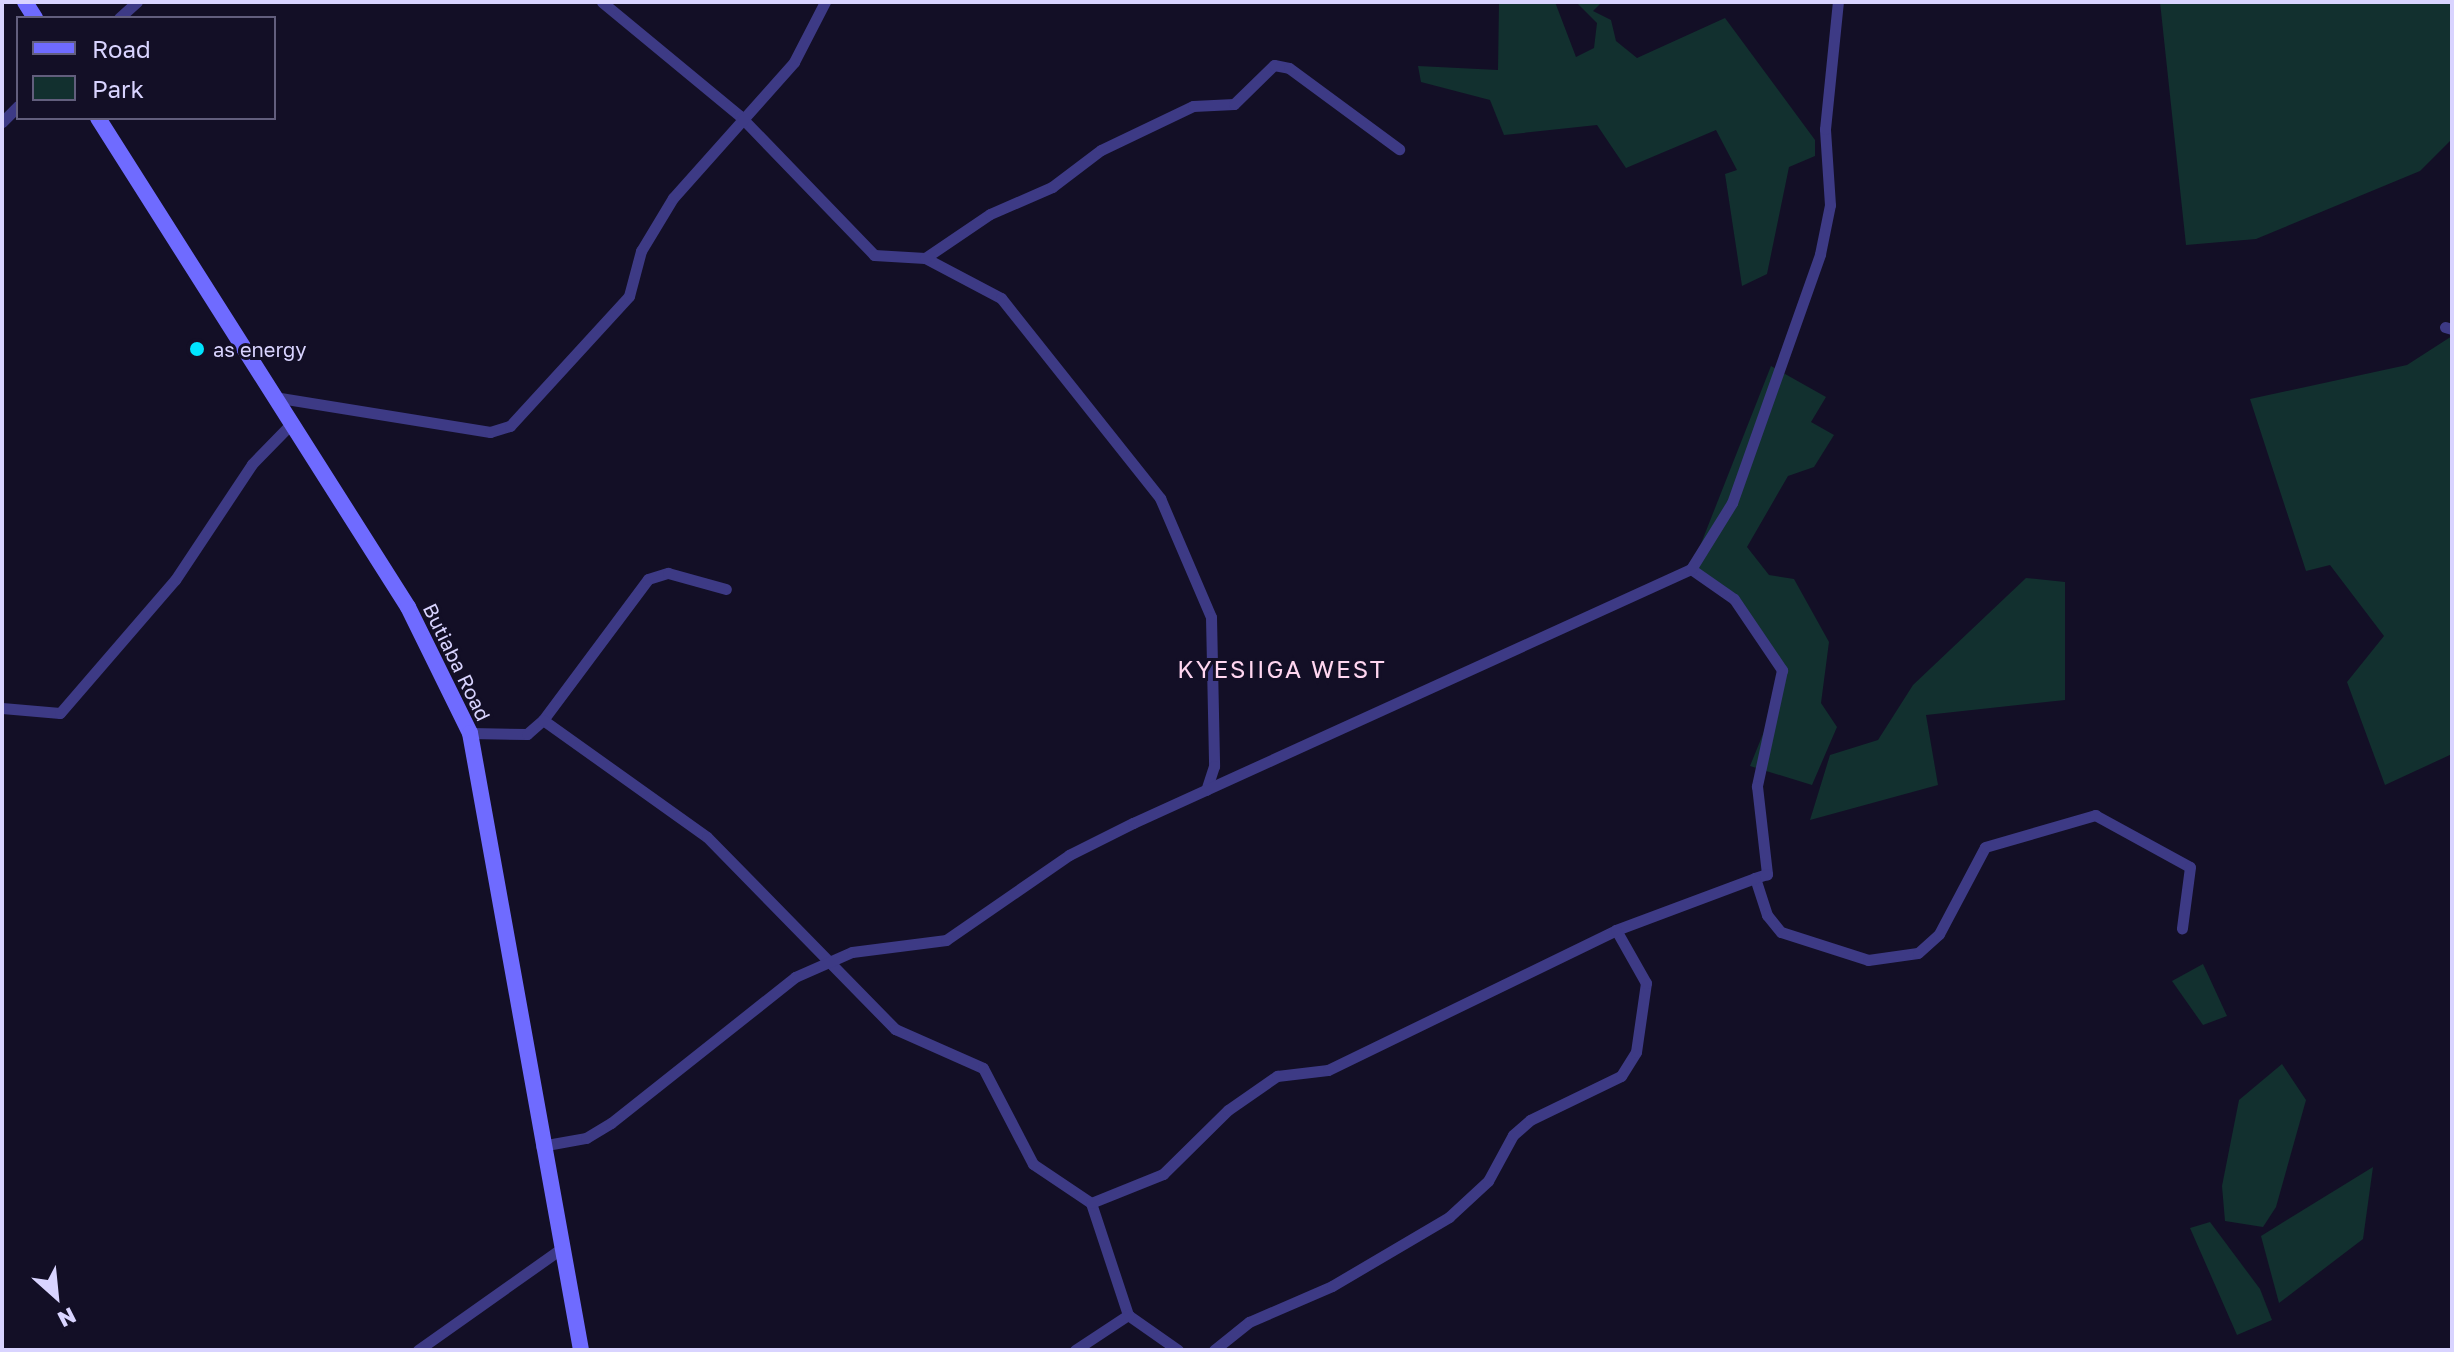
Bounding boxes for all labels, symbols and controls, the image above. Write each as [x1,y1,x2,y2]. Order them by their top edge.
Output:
legend [16,16,276,120]
text: Road [92,34,151,63]
text: Park [92,74,144,103]
place label: as energy [213,337,306,361]
marker: as energy [188,340,206,358]
street label: Butiaba Road [418,599,496,725]
district label: KYESIIGA WEST [1177,655,1387,683]
north arrow [16,1256,96,1336]
text: N [54,1302,81,1334]

